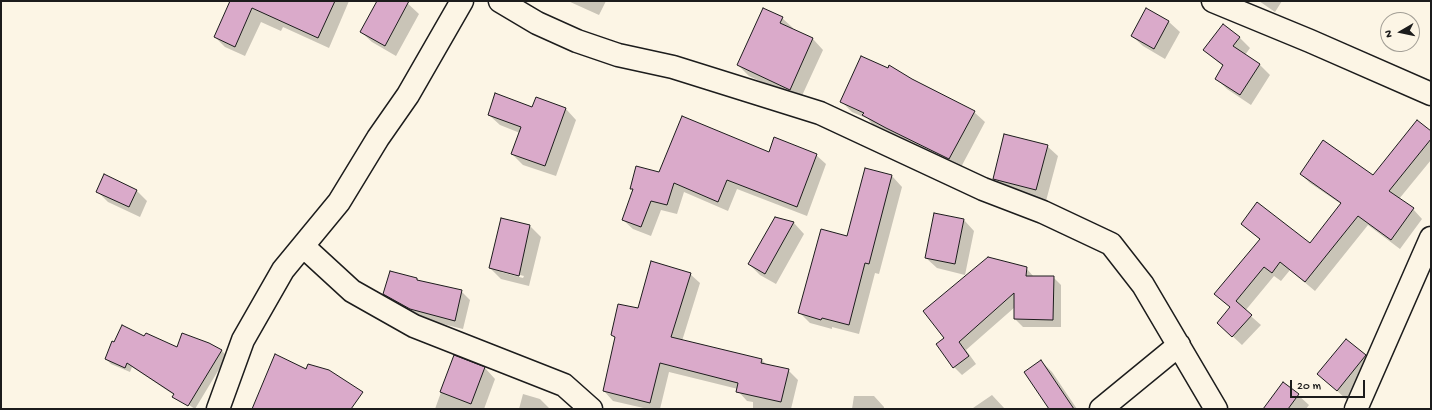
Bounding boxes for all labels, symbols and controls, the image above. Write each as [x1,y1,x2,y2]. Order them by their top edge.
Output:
north arrow [1380,12,1420,52]
text: N [1383,29,1396,38]
scale bar [1292,372,1367,398]
text: 20 m [1297,380,1321,394]

